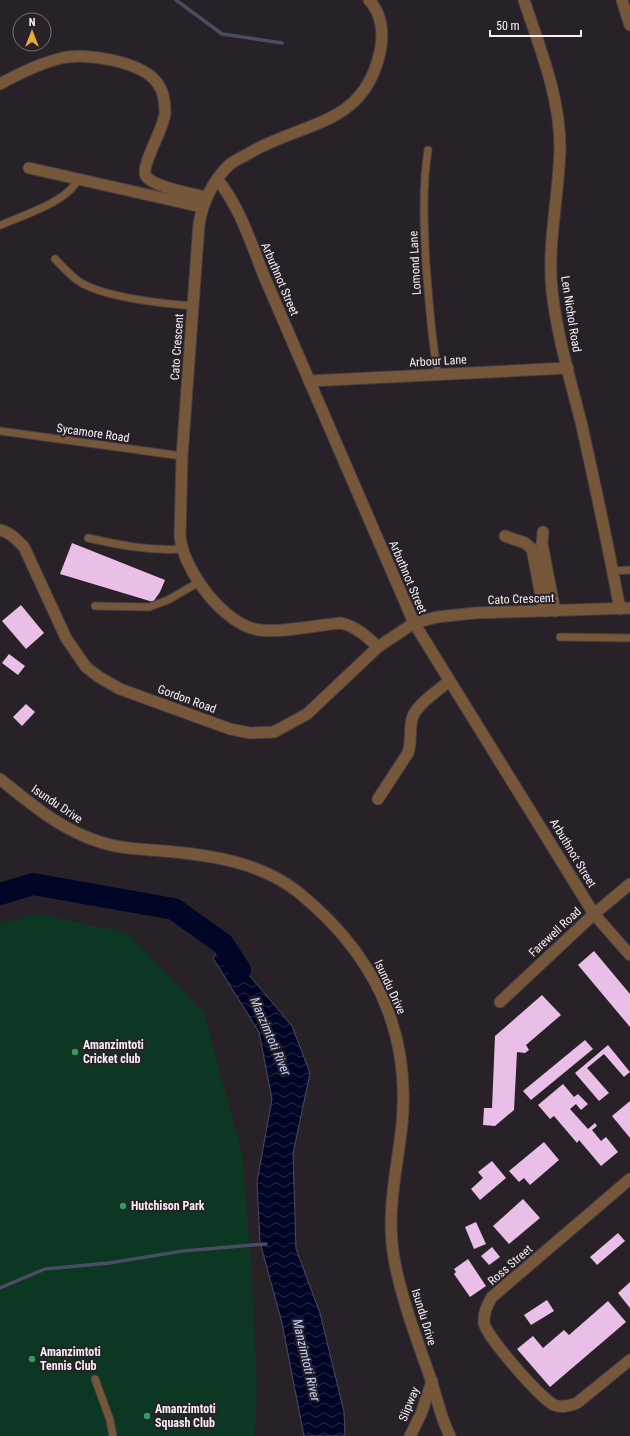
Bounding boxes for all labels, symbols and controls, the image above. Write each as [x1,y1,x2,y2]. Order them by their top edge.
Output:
north arrow [12,12,52,52]
scale bar [490,12,581,38]
text: N [29,16,36,29]
text: 50 m [496,19,520,33]
street label: Lomond Lane [406,230,424,295]
street label: Arbuthnot Street [258,240,302,318]
street label: Len Nichol Road [558,275,584,353]
street label: Cato Crescent [168,313,186,381]
street label: Arbour Lane [409,352,468,369]
street label: Sycamore Road [56,421,130,445]
street label: Arbuthnot Street [386,538,430,616]
street label: Cato Crescent [487,591,555,607]
street label: Gordon Road [156,682,218,716]
street label: Isundu Drive [29,782,85,826]
street label: Arbuthnot Street [547,816,599,890]
street label: Farewell Road [526,904,584,960]
street label: Isundu Drive [371,958,409,1017]
water label: Manzimtoti River [247,995,294,1079]
place label: Amanzimtoti Cricket club [83,1038,144,1066]
marker: Amanzimtoti Cricket club [70,1047,80,1057]
place label: Hutchison Park [131,1199,205,1213]
marker: Hutchison Park [118,1201,128,1211]
street label: Ross Street [485,1242,535,1288]
street label: Isundu Drive [409,1287,439,1347]
water label: Manzimtoti River [290,1318,324,1404]
place label: Amanzimtoti Tennis Club [40,1345,101,1373]
marker: Amanzimtoti Tennis Club [27,1354,37,1364]
street label: Slipway [396,1385,422,1423]
place label: Amanzimtoti Squash Club [155,1402,216,1430]
marker: Amanzimtoti Squash Club [142,1411,152,1421]

